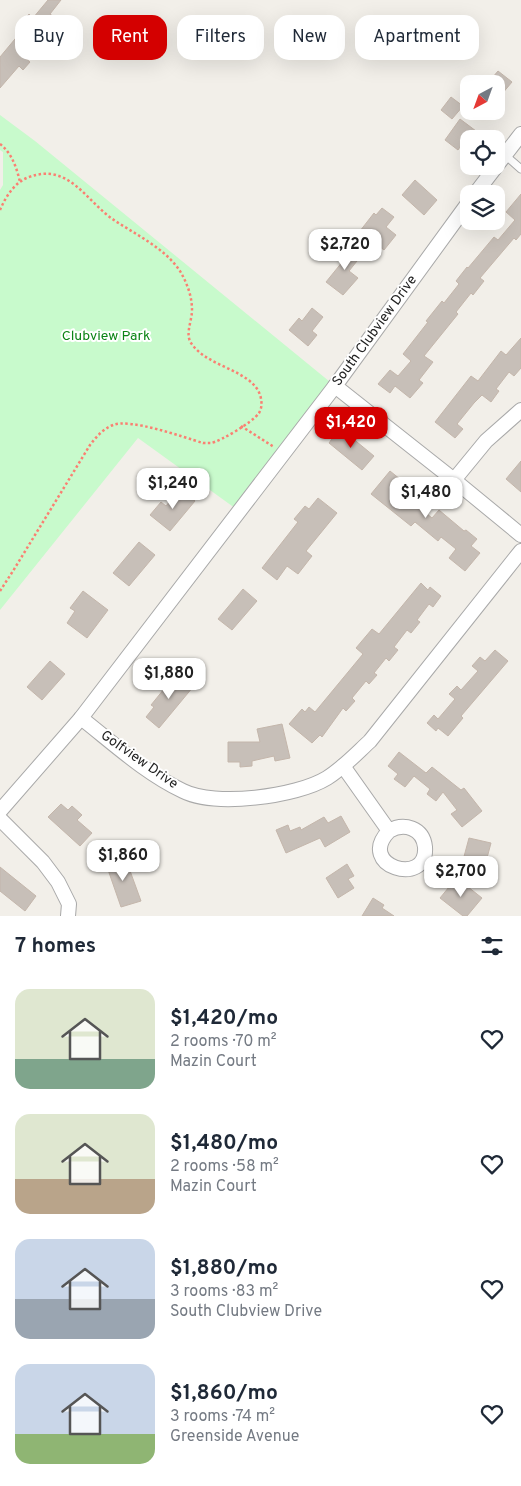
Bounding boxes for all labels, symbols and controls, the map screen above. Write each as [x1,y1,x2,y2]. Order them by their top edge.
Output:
chip: Buy [15,15,83,60]
chip: Rent [93,15,167,60]
chip: Filters [177,15,264,60]
chip: New [274,15,345,60]
chip: Apartment [355,15,479,60]
north arrow [460,75,505,120]
map controls [460,75,505,230]
button: locate [460,130,505,175]
button: layers [460,185,505,230]
pin: $2,720 [304,228,386,271]
text: $2,720 [320,235,370,255]
street label: South Clubview Drive [329,272,421,390]
park label: Clubview Park [62,328,150,345]
pin: $1,420 [310,406,392,449]
text: $1,420 [326,413,376,433]
pin: $1,240 [132,468,214,510]
text: $1,240 [148,474,198,494]
pin: $1,480 [385,476,467,519]
text: $1,480 [401,483,451,503]
pin: $1,880 [128,658,210,700]
text: $1,880 [144,664,194,684]
street label: Golfview Drive [97,727,181,793]
pin: $1,860 [82,840,164,882]
text: $1,860 [98,846,148,866]
pin: $2,700 [420,856,502,898]
text: $2,700 [435,862,487,882]
icon: filters [478,932,506,960]
text: 7 homes [15,933,96,960]
text: $1,420/mo [170,1005,278,1032]
icon: home [55,1009,115,1069]
icon: heart [478,1025,506,1053]
text: 2 rooms · 70 m² [170,1032,277,1052]
text: Mazin Court [170,1052,257,1072]
text: $1,480/mo [170,1130,278,1157]
icon: home [55,1134,115,1194]
icon: heart [478,1150,506,1178]
text: 2 rooms · 58 m² [170,1157,279,1177]
text: Mazin Court [170,1177,257,1197]
text: $1,880/mo [170,1255,278,1282]
icon: home [55,1259,115,1319]
icon: heart [478,1275,506,1303]
text: 3 rooms · 83 m² [170,1282,278,1302]
text: South Clubview Drive [170,1302,322,1322]
text: $1,860/mo [170,1380,278,1407]
icon: home [55,1384,115,1444]
icon: heart [478,1400,506,1428]
text: 3 rooms · 74 m² [170,1407,275,1427]
text: Greenside Avenue [170,1427,299,1447]

